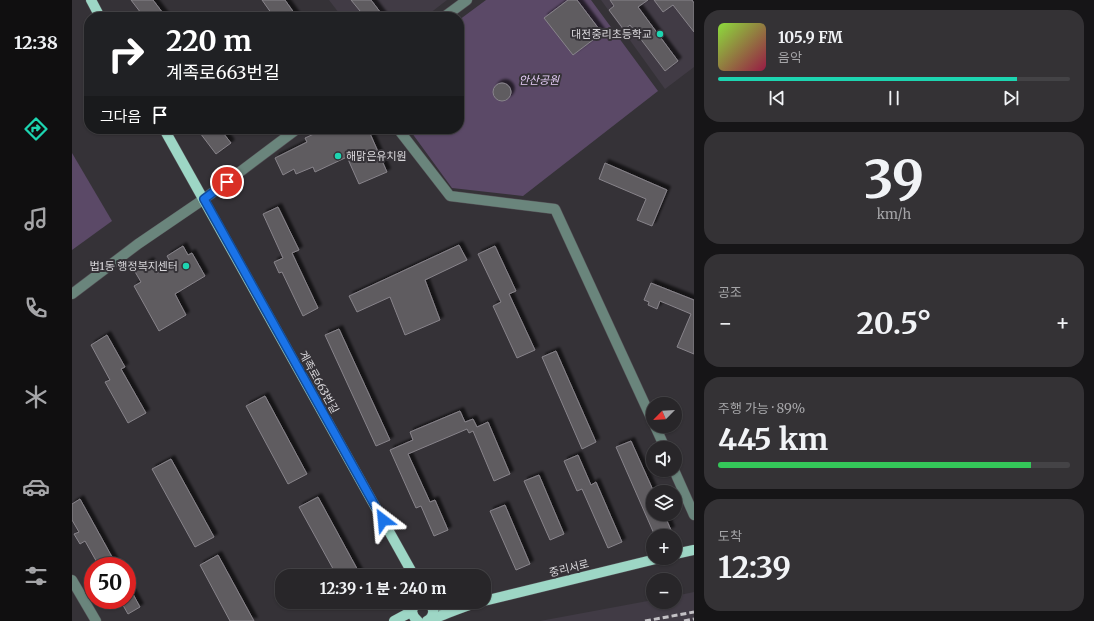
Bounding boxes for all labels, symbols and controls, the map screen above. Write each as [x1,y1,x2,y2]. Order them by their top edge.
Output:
text: 220 m [166,23,252,59]
place label: 대전중리초등학교 [571,27,652,41]
icon: right [100,28,152,80]
text: 105.9 FM [778,28,843,47]
marker: 대전중리초등학교 [655,29,665,39]
text: 12:38 [14,31,58,54]
text: 음악 [778,49,802,66]
text: 계족로663번길 [166,61,280,84]
park label: 안산공원 [519,73,560,87]
icon: previous [766,87,788,109]
icon: pause [883,87,905,109]
icon: next [1000,87,1022,109]
icon: arrive [149,104,171,126]
text: 그다음 [100,107,141,126]
icon: directions [22,115,50,143]
text: 39 [864,147,924,212]
place label: 해맑은유치원 [346,149,407,163]
marker: 해맑은유치원 [333,151,343,161]
pin [210,165,244,199]
icon: arrive [216,171,238,193]
icon: music [22,205,50,233]
text: km/h [877,206,911,223]
place label: 법1동 행정복지센터 [89,259,178,273]
marker: 법1동 행정복지센터 [181,261,191,271]
text: 공조 [718,284,742,301]
icon: phone [22,294,50,322]
text: 20.5° [857,304,931,342]
text: − [718,309,733,337]
text: + [1055,309,1070,337]
street label: 계족로663번길 [296,348,342,416]
icon: climate [22,383,50,411]
north arrow [646,397,682,433]
map controls [646,397,682,609]
text: 주행 가능 · 89% [718,400,805,417]
text: 445 km [718,420,828,458]
button: sound [646,441,682,477]
icon: car [22,473,50,501]
button: layers [646,485,682,521]
position arrow [362,499,404,541]
text: 도착 [718,528,742,545]
button: + [646,529,682,565]
text: 12:39 [718,548,791,586]
street label: 중리서로 [548,556,590,580]
speed limit sign: 50 [84,557,136,609]
icon: filters [22,562,50,590]
button: − [646,573,682,609]
text: 12:39 · 1 분 · 240 m [320,579,446,598]

